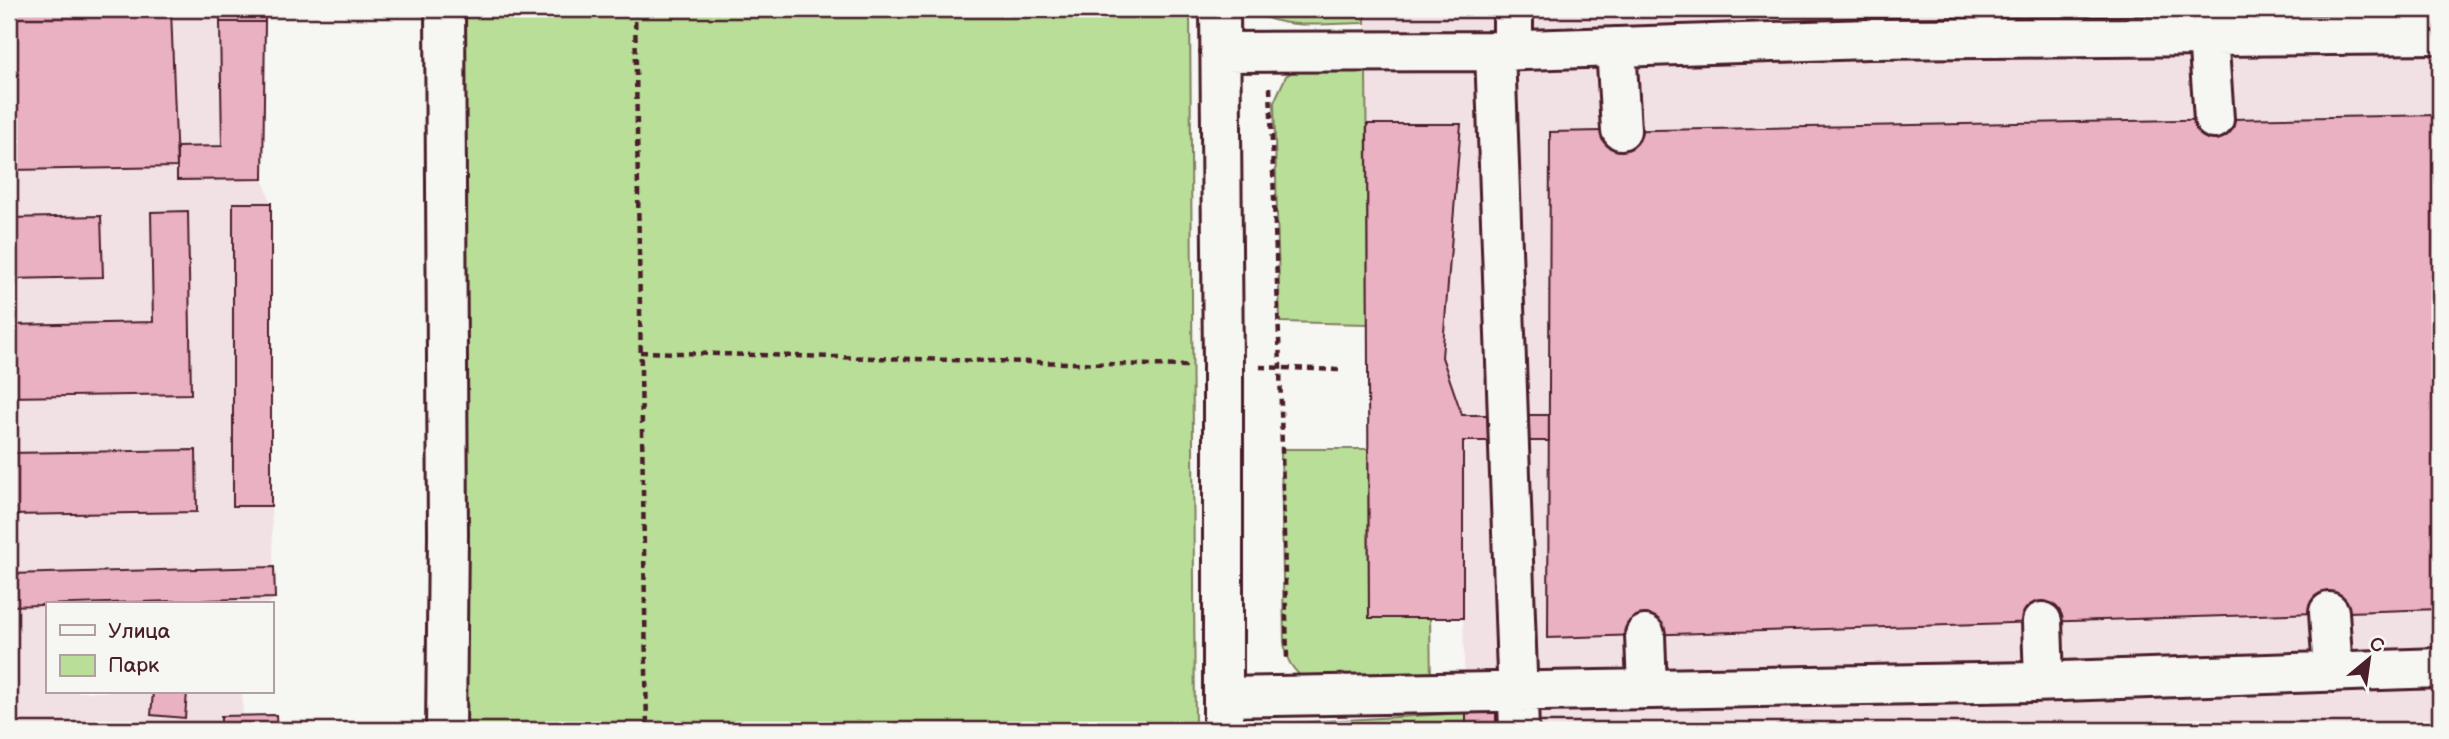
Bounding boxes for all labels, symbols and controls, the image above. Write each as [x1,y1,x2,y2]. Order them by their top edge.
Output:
legend [46,602,273,694]
text: Улица [108,619,171,644]
north arrow [2334,624,2404,694]
text: С [2365,632,2388,659]
text: Парк [108,653,159,678]

